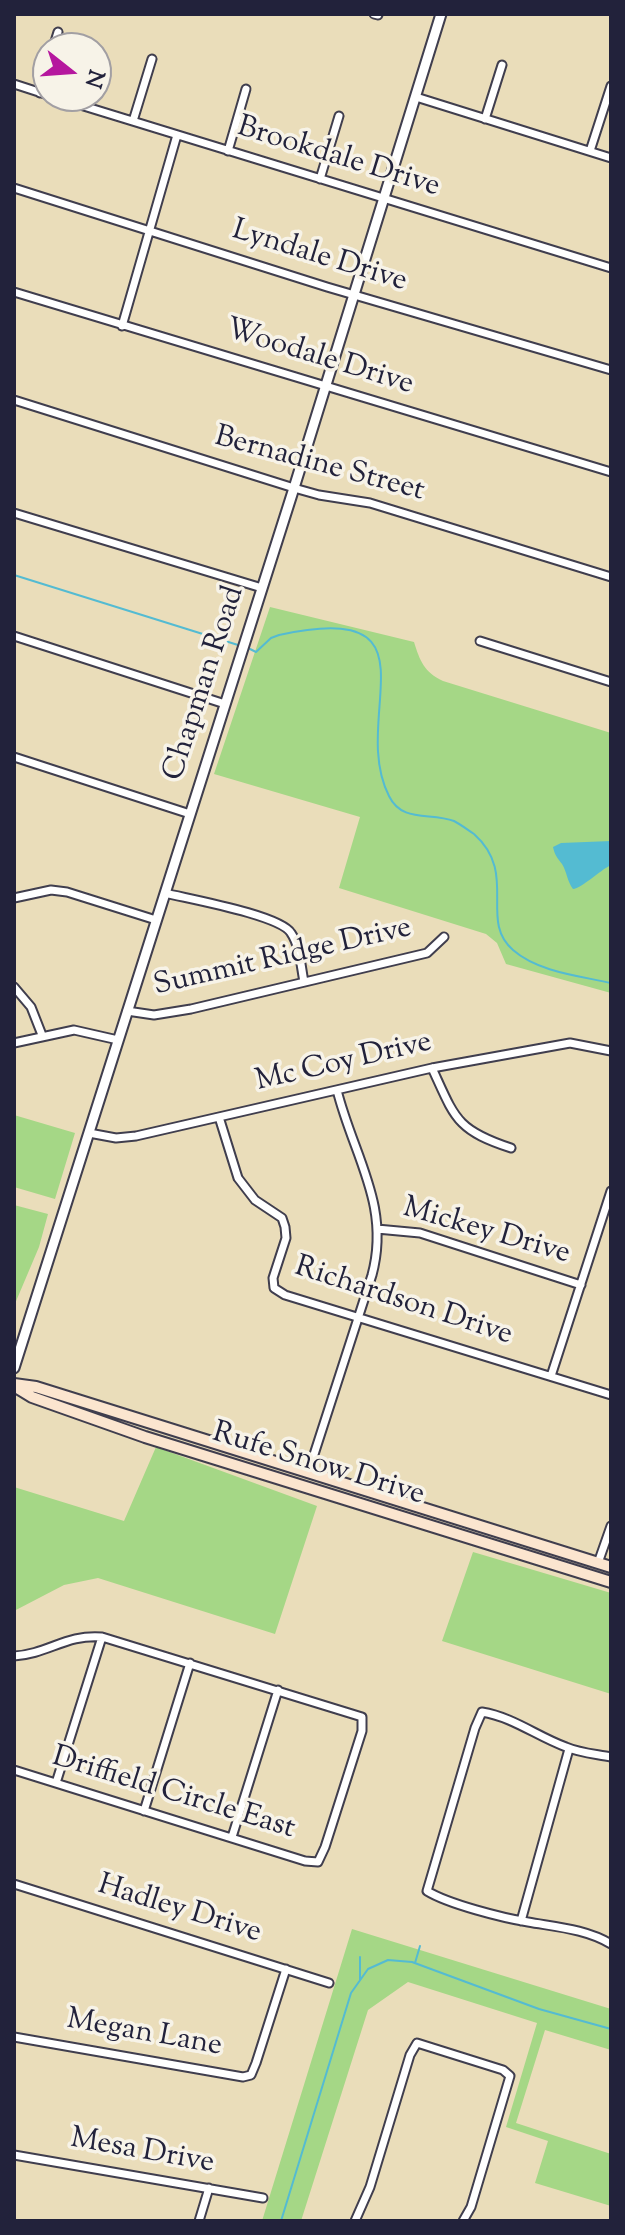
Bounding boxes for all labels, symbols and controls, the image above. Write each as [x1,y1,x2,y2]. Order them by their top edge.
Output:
north arrow [32,32,112,112]
text: N [75,65,111,92]
street label: Brookdale Drive [232,111,444,207]
street label: Lyndale Drive [227,214,411,302]
street label: Woodale Drive [221,313,417,405]
street label: Bernadine Street [210,421,428,511]
street label: Chapman Road [158,582,254,786]
street label: Summit Ridge Drive [151,912,415,1006]
street label: Mc Coy Drive [253,1026,435,1102]
street label: Mickey Drive [398,1192,574,1274]
street label: Richardson Drive [289,1251,517,1355]
street label: Rufe Snow Drive [208,1417,428,1515]
street label: Driffield Circle East [47,1741,299,1849]
street label: Hadley Drive [93,1869,265,1953]
street label: Megan Lane [64,2004,224,2066]
street label: Mesa Drive [67,2123,217,2183]

